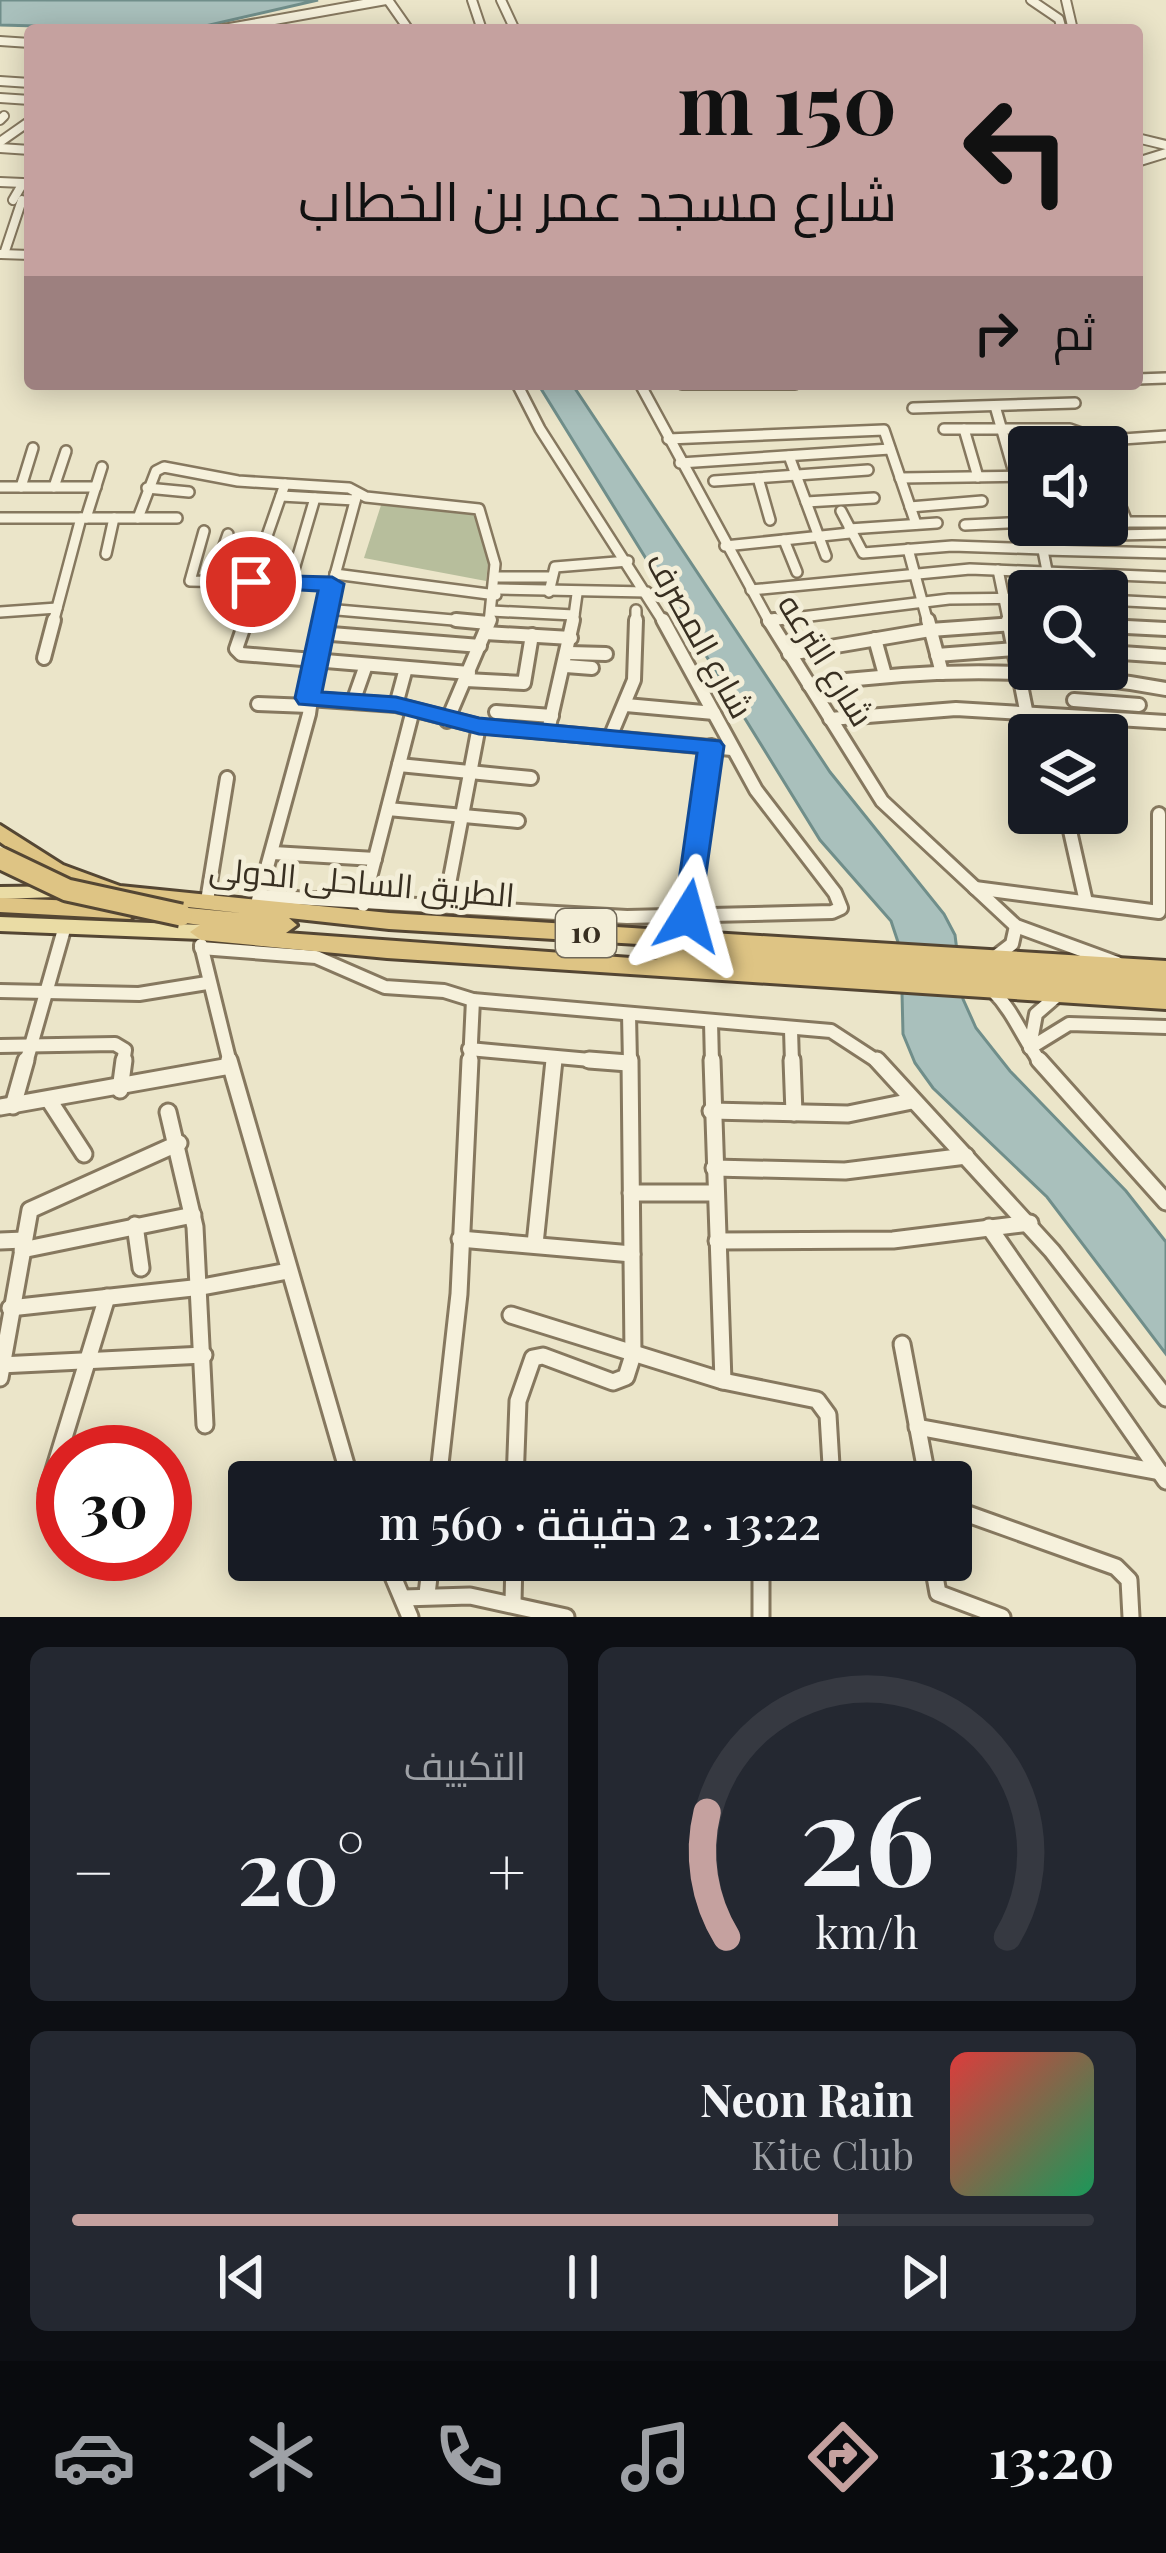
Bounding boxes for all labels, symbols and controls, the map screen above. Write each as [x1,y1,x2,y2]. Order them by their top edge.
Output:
text: 150 m [677,44,897,156]
icon: left [939,72,1095,228]
text: شارع مسجد عمر بن الخطاب [298,163,897,235]
icon: right [963,300,1029,366]
text: ثم [1053,301,1095,361]
map controls [1008,426,1128,834]
button: sound [1008,426,1128,546]
pin [200,531,302,633]
street label: شارع المصرف [635,543,765,726]
icon: arrive [218,549,284,615]
button: search [1008,570,1128,690]
street label: شارع الترعه [767,584,886,735]
button: layers [1008,714,1128,834]
street label: الطريق الساحلى الدولى [208,845,517,916]
position arrow [625,853,751,979]
road number: 10 [556,909,616,957]
speed limit sign: 30 [36,1425,192,1581]
text: 13:22 · 2 دقيقة · 560 m [379,1491,821,1551]
text: التكييف [404,1738,526,1790]
text: 26 [799,1751,935,1917]
text: 20° [237,1809,365,1929]
text: − [72,1826,115,1914]
text: + [487,1826,526,1914]
text: km/h [816,1903,918,1960]
text: Neon Rain [700,2068,914,2128]
text: Kite Club [751,2128,914,2180]
icon: previous [209,2244,275,2310]
icon: pause [550,2244,616,2310]
icon: next [891,2244,957,2310]
icon: car [52,2415,136,2499]
icon: climate [239,2415,323,2499]
icon: phone [427,2415,511,2499]
icon: music [614,2415,698,2499]
icon: directions [801,2415,885,2499]
text: 13:20 [989,2421,1114,2493]

